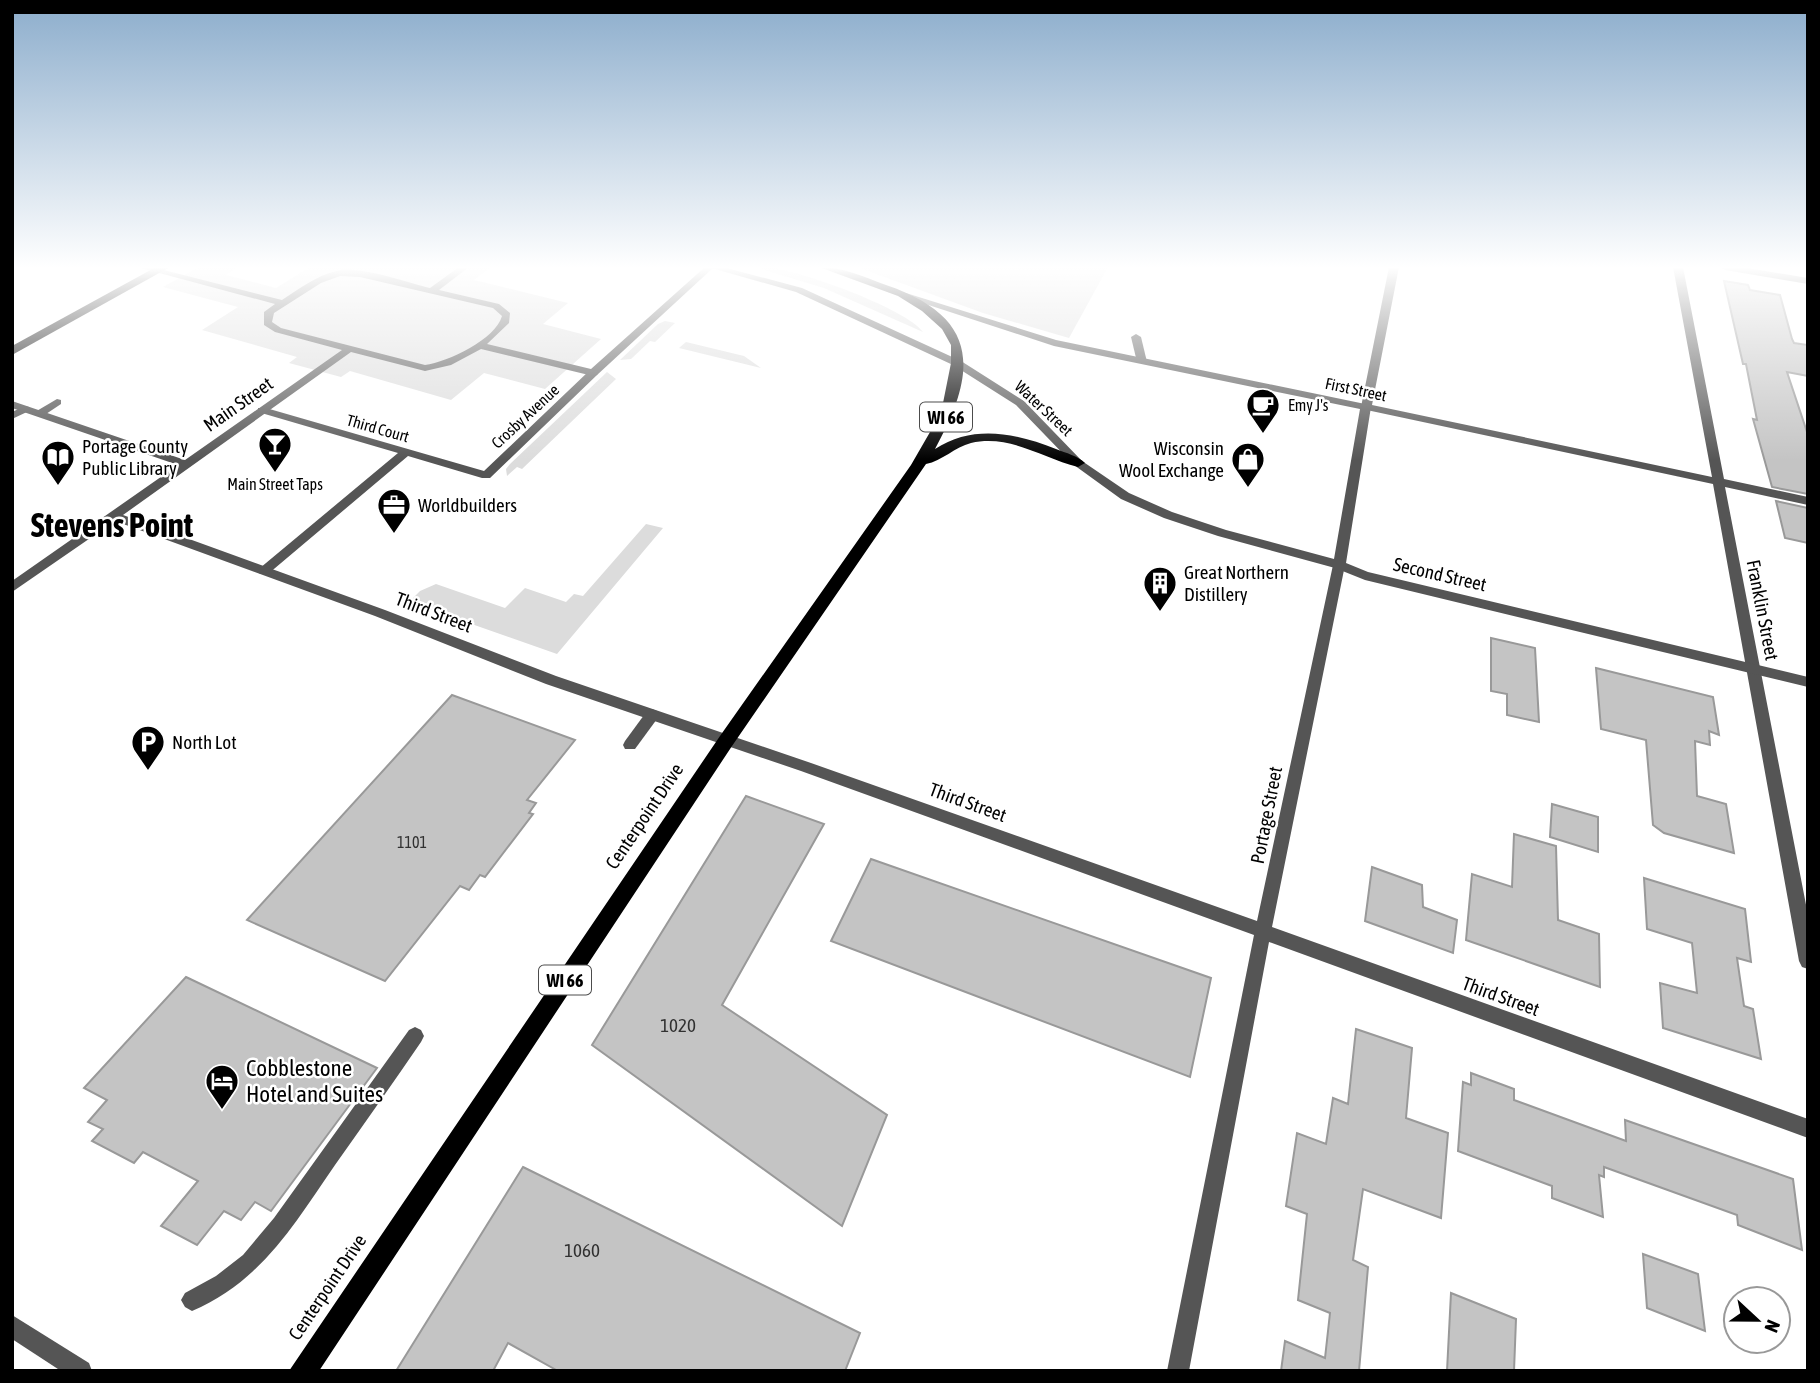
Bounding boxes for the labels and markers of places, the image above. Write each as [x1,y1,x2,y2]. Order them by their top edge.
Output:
cafe icon: Emy J's [1244,386,1282,435]
place label: Emy J's [1288,396,1329,415]
bar icon: Main Street Taps [256,425,294,474]
place label: Portage County Public Library [82,435,188,479]
place label: Wisconsin Wool Exchange [1119,437,1224,481]
library icon: Portage County Public Library [39,438,77,487]
shop icon: Wisconsin Wool Exchange [1229,440,1267,489]
place label: Main Street Taps [227,475,323,494]
office icon: Worldbuilders [375,486,413,535]
place label: Worldbuilders [418,494,517,516]
place label: Great Northern Distillery [1184,561,1289,605]
building icon: Great Northern Distillery [1141,564,1179,613]
parking icon: North Lot [129,723,167,772]
place label: North Lot [172,731,237,753]
place label: Cobblestone Hotel and Suites [246,1055,383,1107]
hotel icon: Cobblestone Hotel and Suites [203,1062,241,1111]

